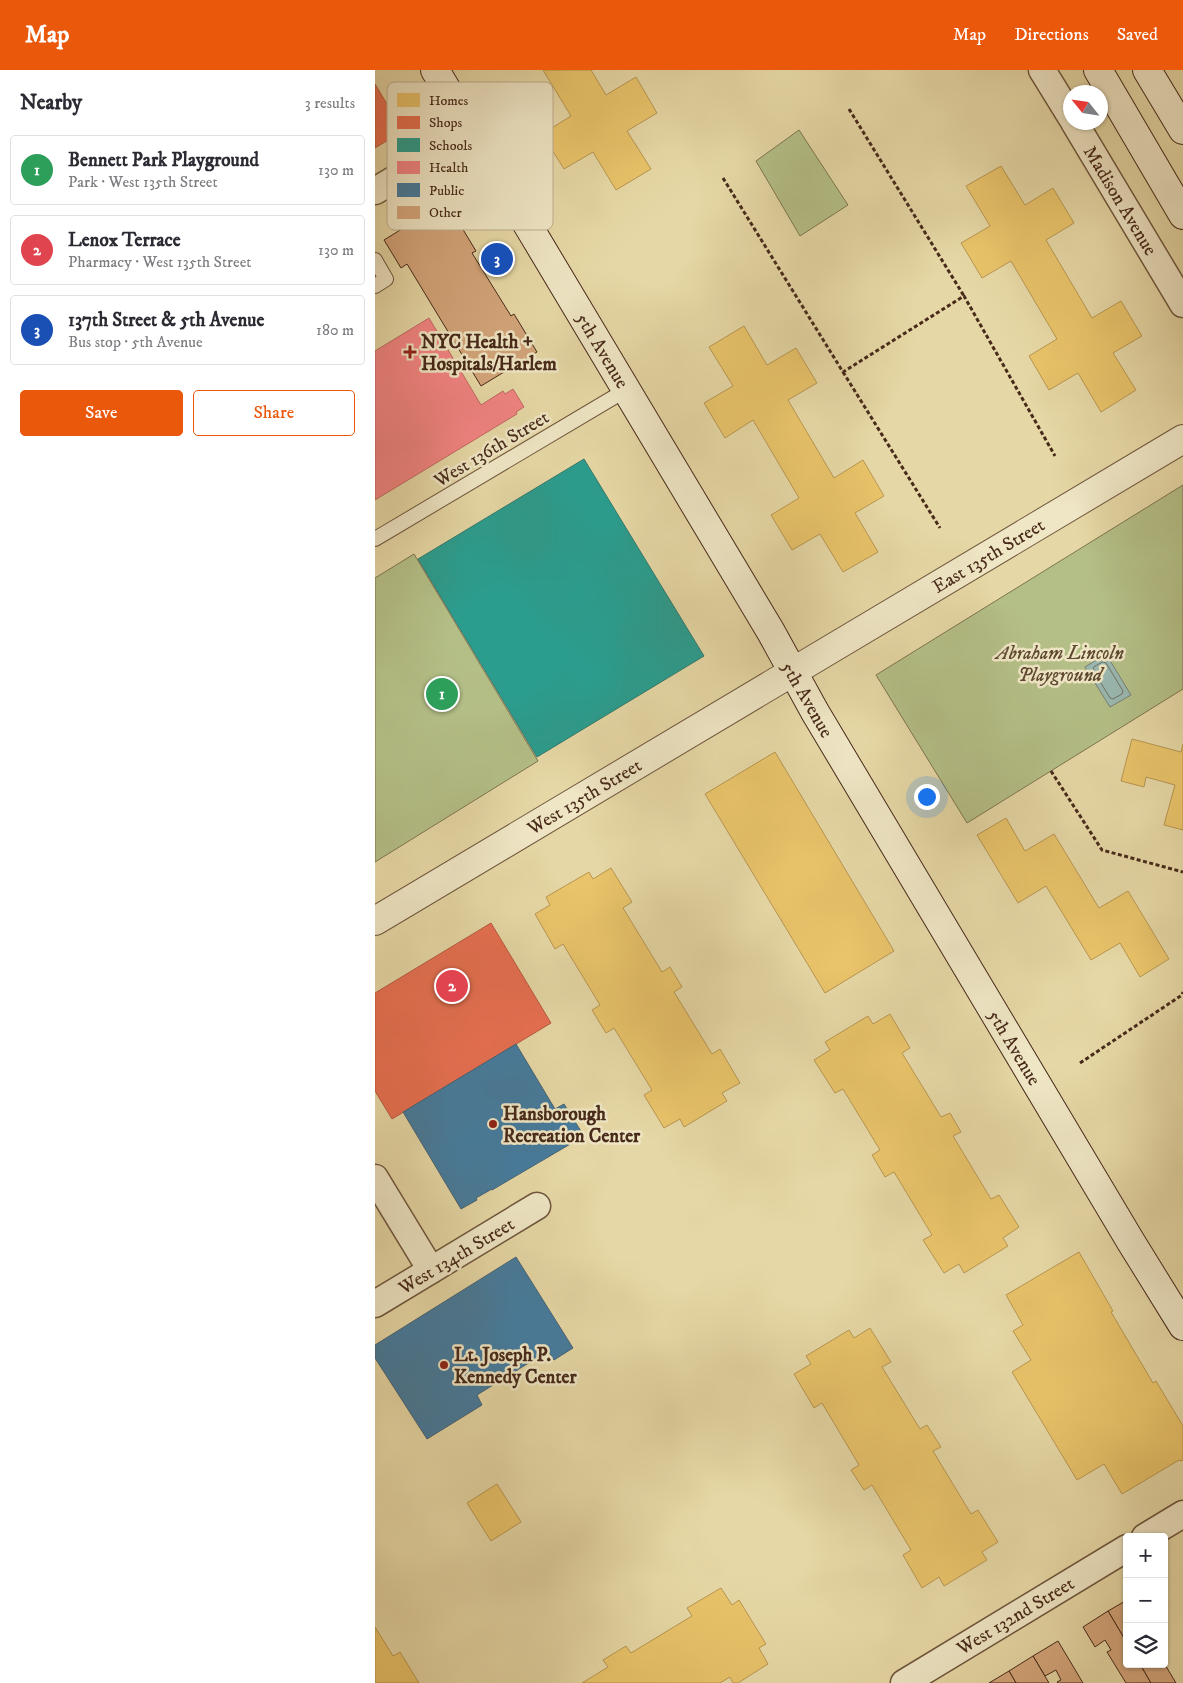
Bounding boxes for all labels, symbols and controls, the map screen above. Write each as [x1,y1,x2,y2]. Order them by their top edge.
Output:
text: Map [25,20,69,50]
text: Map [953,24,986,46]
text: Directions [1014,24,1089,46]
text: Saved [1117,24,1158,46]
legend [387,82,553,230]
north arrow [1063,85,1108,130]
text: Nearby [20,90,82,116]
text: Homes [429,92,469,110]
text: 3 results [305,93,355,113]
text: Shops [429,114,462,132]
text: Schools [429,137,472,155]
street label: Madison Avenue [1078,142,1162,260]
text: Bennett Park Playground [68,149,259,172]
text: Health [429,159,469,177]
text: 1 [34,160,40,180]
text: 130 m [318,160,354,180]
text: Park · West 135th Street [68,172,218,192]
text: Public [429,182,464,200]
text: Other [429,204,462,222]
text: Lenox Terrace [68,229,181,252]
text: 2 [33,240,41,260]
text: 130 m [318,240,354,260]
pin: 3 [481,240,513,278]
text: Pharmacy · West 135th Street [68,252,251,272]
text: 137th Street & 5th Avenue [68,309,264,332]
street label: 5th Avenue [570,309,633,393]
text: 3 [34,320,40,340]
text: 180 m [316,320,354,340]
place label: NYC Health + Hospitals/Harlem [421,331,557,376]
text: Bus stop · 5th Avenue [68,332,203,352]
marker: NYC Health + Hospitals/Harlem [403,345,417,359]
button: Save [20,390,183,436]
button: Share [193,390,355,436]
street label: West 136th Street [429,406,553,493]
street label: East 135th Street [929,514,1049,599]
park label: Abraham Lincoln Playground [994,642,1124,687]
street label: 5th Avenue [776,657,838,742]
pin: 1 [426,675,458,713]
street label: West 135th Street [523,754,646,841]
your location [914,784,940,810]
pin: 2 [436,967,468,1005]
street label: 5th Avenue [982,1006,1045,1090]
place label: Hansborough Recreation Center [503,1103,641,1148]
marker: Hansborough Recreation Center [487,1118,499,1130]
street label: West 134th Street [394,1213,519,1300]
place label: Lt. Joseph P. Kennedy Center [454,1344,577,1389]
marker: Lt. Joseph P. Kennedy Center [438,1359,450,1371]
map controls [1123,1533,1168,1668]
button: + [1123,1533,1168,1578]
street label: West 132nd Street [952,1572,1079,1661]
button: − [1123,1578,1168,1623]
button: layers [1123,1623,1168,1668]

